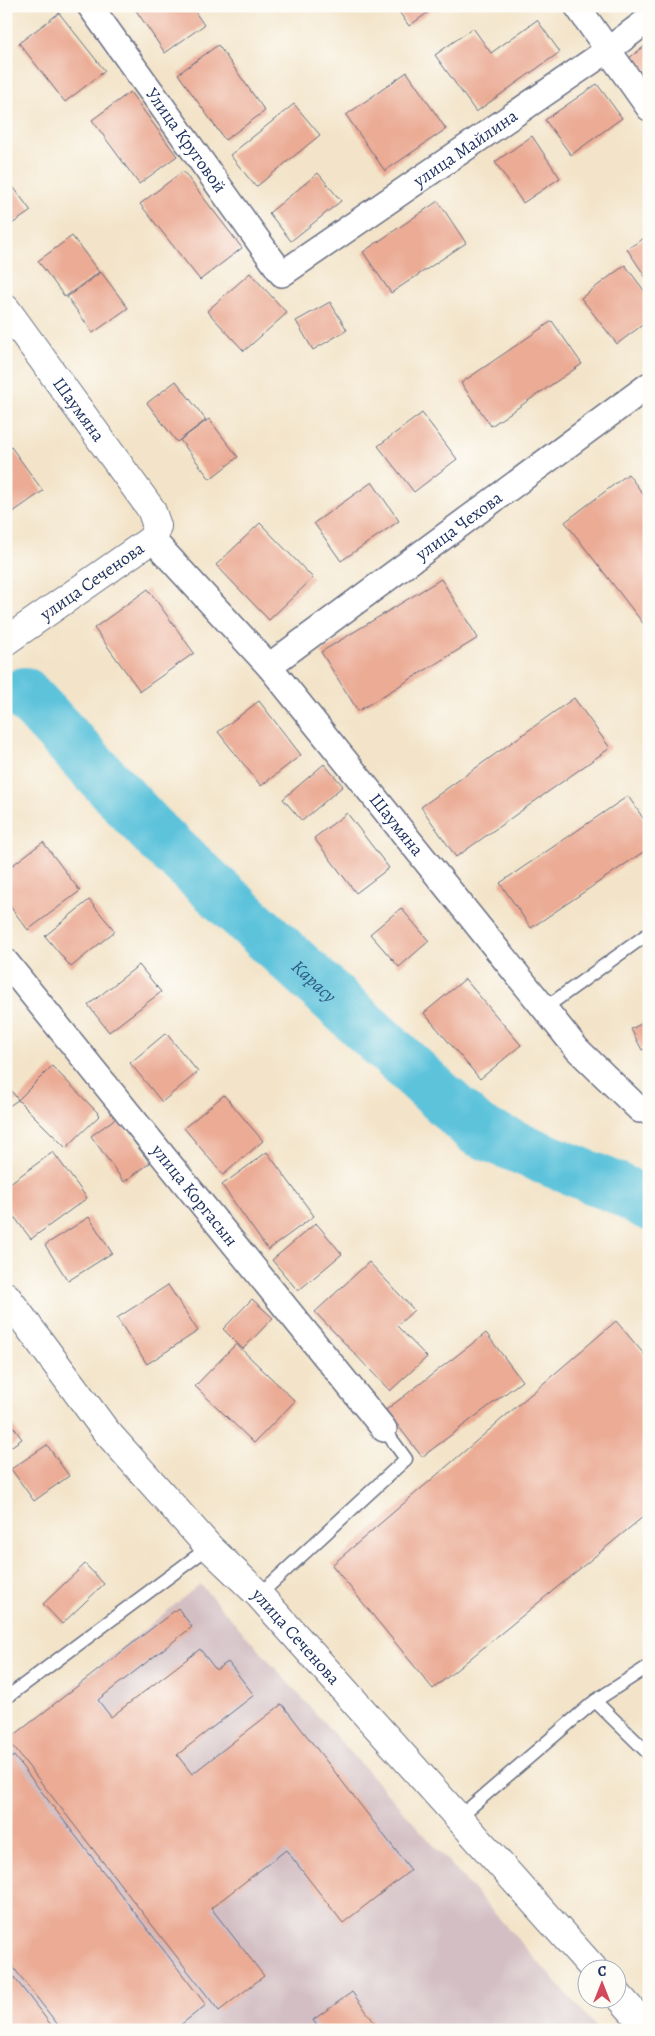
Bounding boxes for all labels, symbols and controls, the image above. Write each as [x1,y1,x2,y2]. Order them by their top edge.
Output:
street label: Улица Круговой [140,83,232,198]
street label: улица Майлина [407,103,523,193]
street label: Шаумяна [47,372,111,447]
street label: улица Чехова [410,485,508,566]
street label: улица Сеченова [34,536,149,626]
street label: Шаумяна [364,788,430,862]
water label: Карасу [286,954,342,1009]
street label: улица Коргасын [145,1138,243,1251]
street label: улица Сеченова [246,1582,346,1690]
north arrow [578,1958,628,2008]
text: С [598,1962,607,1981]

